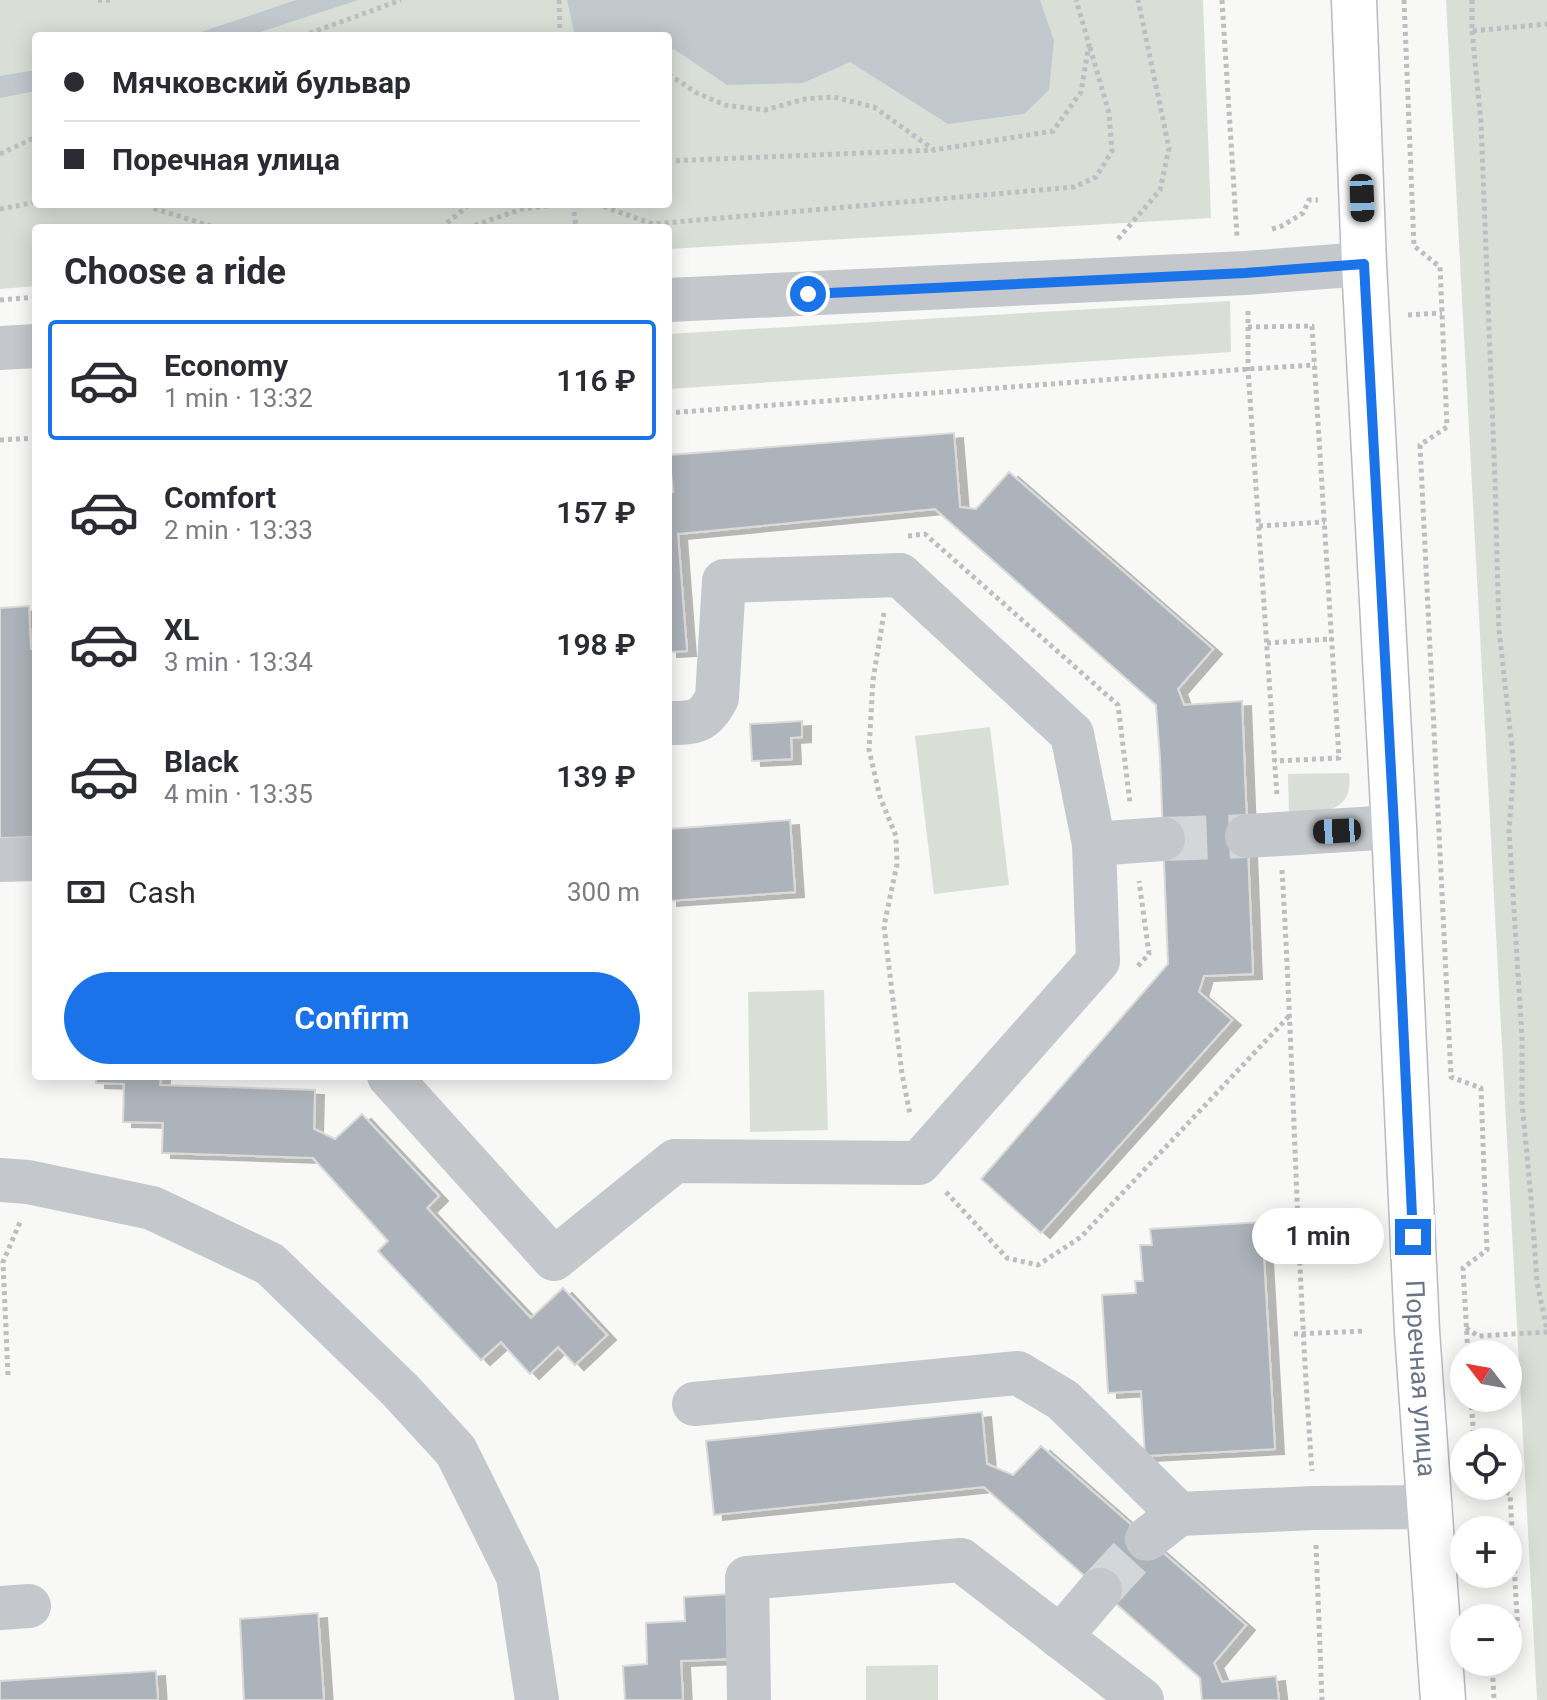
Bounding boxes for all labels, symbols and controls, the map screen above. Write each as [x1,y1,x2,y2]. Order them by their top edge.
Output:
text: Мячковский бульвар [112,65,411,100]
text: Поречная улица [112,142,340,177]
car [1349,174,1375,222]
text: Choose a ride [64,251,286,293]
route start [790,276,826,312]
icon: car [68,344,140,416]
text: Economy [164,348,288,383]
text: 116 ₽ [556,363,636,398]
text: 1 min · 13:32 [164,383,313,413]
icon: car [68,476,140,548]
text: Comfort [164,480,276,515]
text: 157 ₽ [556,495,636,530]
text: 2 min · 13:33 [164,515,313,545]
icon: car [68,608,140,680]
text: XL [164,612,199,647]
text: 198 ₽ [556,627,636,662]
text: 3 min · 13:34 [164,647,313,677]
icon: car [68,740,140,812]
text: Black [164,744,239,779]
text: 139 ₽ [556,759,636,794]
text: 4 min · 13:35 [164,779,313,809]
car [1312,818,1362,844]
icon: cash [64,870,108,914]
text: Cash [128,875,196,910]
text: 300 m [567,877,640,907]
button: Confirm [64,972,640,1064]
callout: 1 min [1253,1209,1385,1265]
route end [1395,1219,1431,1255]
text: 1 min [1285,1221,1351,1251]
street label: Поречная улица [1400,1279,1442,1478]
north arrow [1450,1340,1522,1412]
map controls [1450,1340,1522,1676]
button: locate [1450,1428,1522,1500]
button: + [1450,1516,1522,1588]
button: − [1450,1604,1522,1676]

